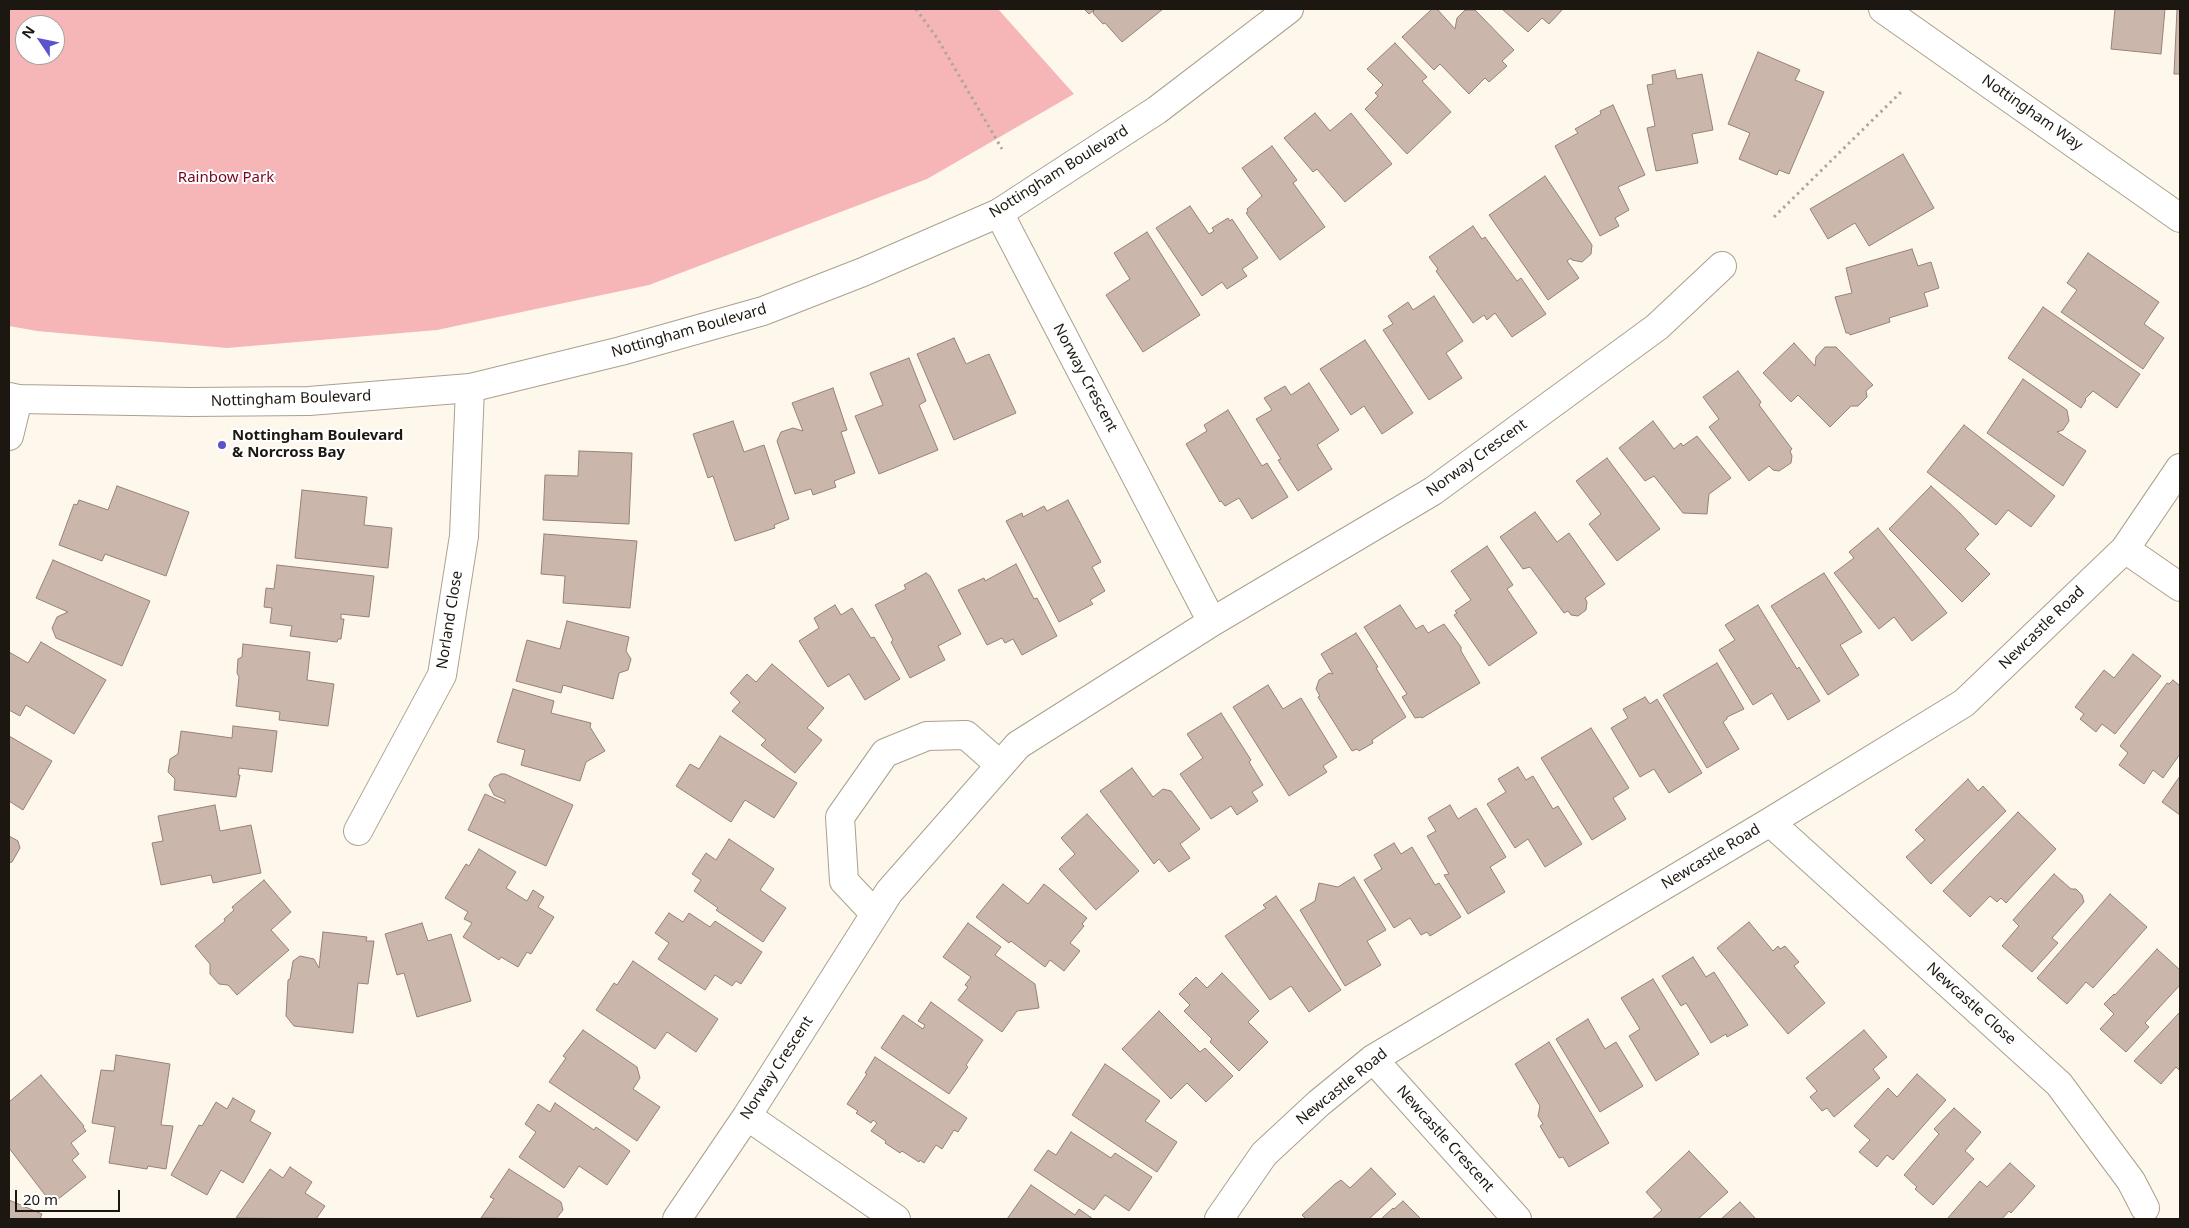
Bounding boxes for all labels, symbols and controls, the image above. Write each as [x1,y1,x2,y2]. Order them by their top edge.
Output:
north arrow [15,15,65,65]
text: N [17,22,39,42]
street label: Nottingham Way [1978,72,2086,154]
street label: Nottingham Boulevard [986,122,1132,222]
park label: Rainbow Park [178,169,274,187]
street label: Nottingham Boulevard [609,300,769,362]
street label: Norway Crescent [1049,321,1121,435]
street label: Nottingham Boulevard [210,387,372,411]
street label: Norway Crescent [1423,416,1531,500]
place label: Nottingham Boulevard & Norcross Bay [232,427,403,462]
marker: Nottingham Boulevard & Norcross Bay [216,439,228,451]
street label: Norland Close [433,569,467,671]
street label: Newcastle Road [1996,583,2088,673]
street label: Newcastle Road [1658,820,1764,894]
street label: Newcastle Close [1923,959,2019,1049]
street label: Norway Crescent [737,1013,817,1123]
street label: Newcastle Road [1293,1045,1391,1129]
street label: Newcastle Crescent [1392,1082,1498,1196]
scale bar [18,1180,122,1212]
text: 20 m [23,1189,58,1209]

